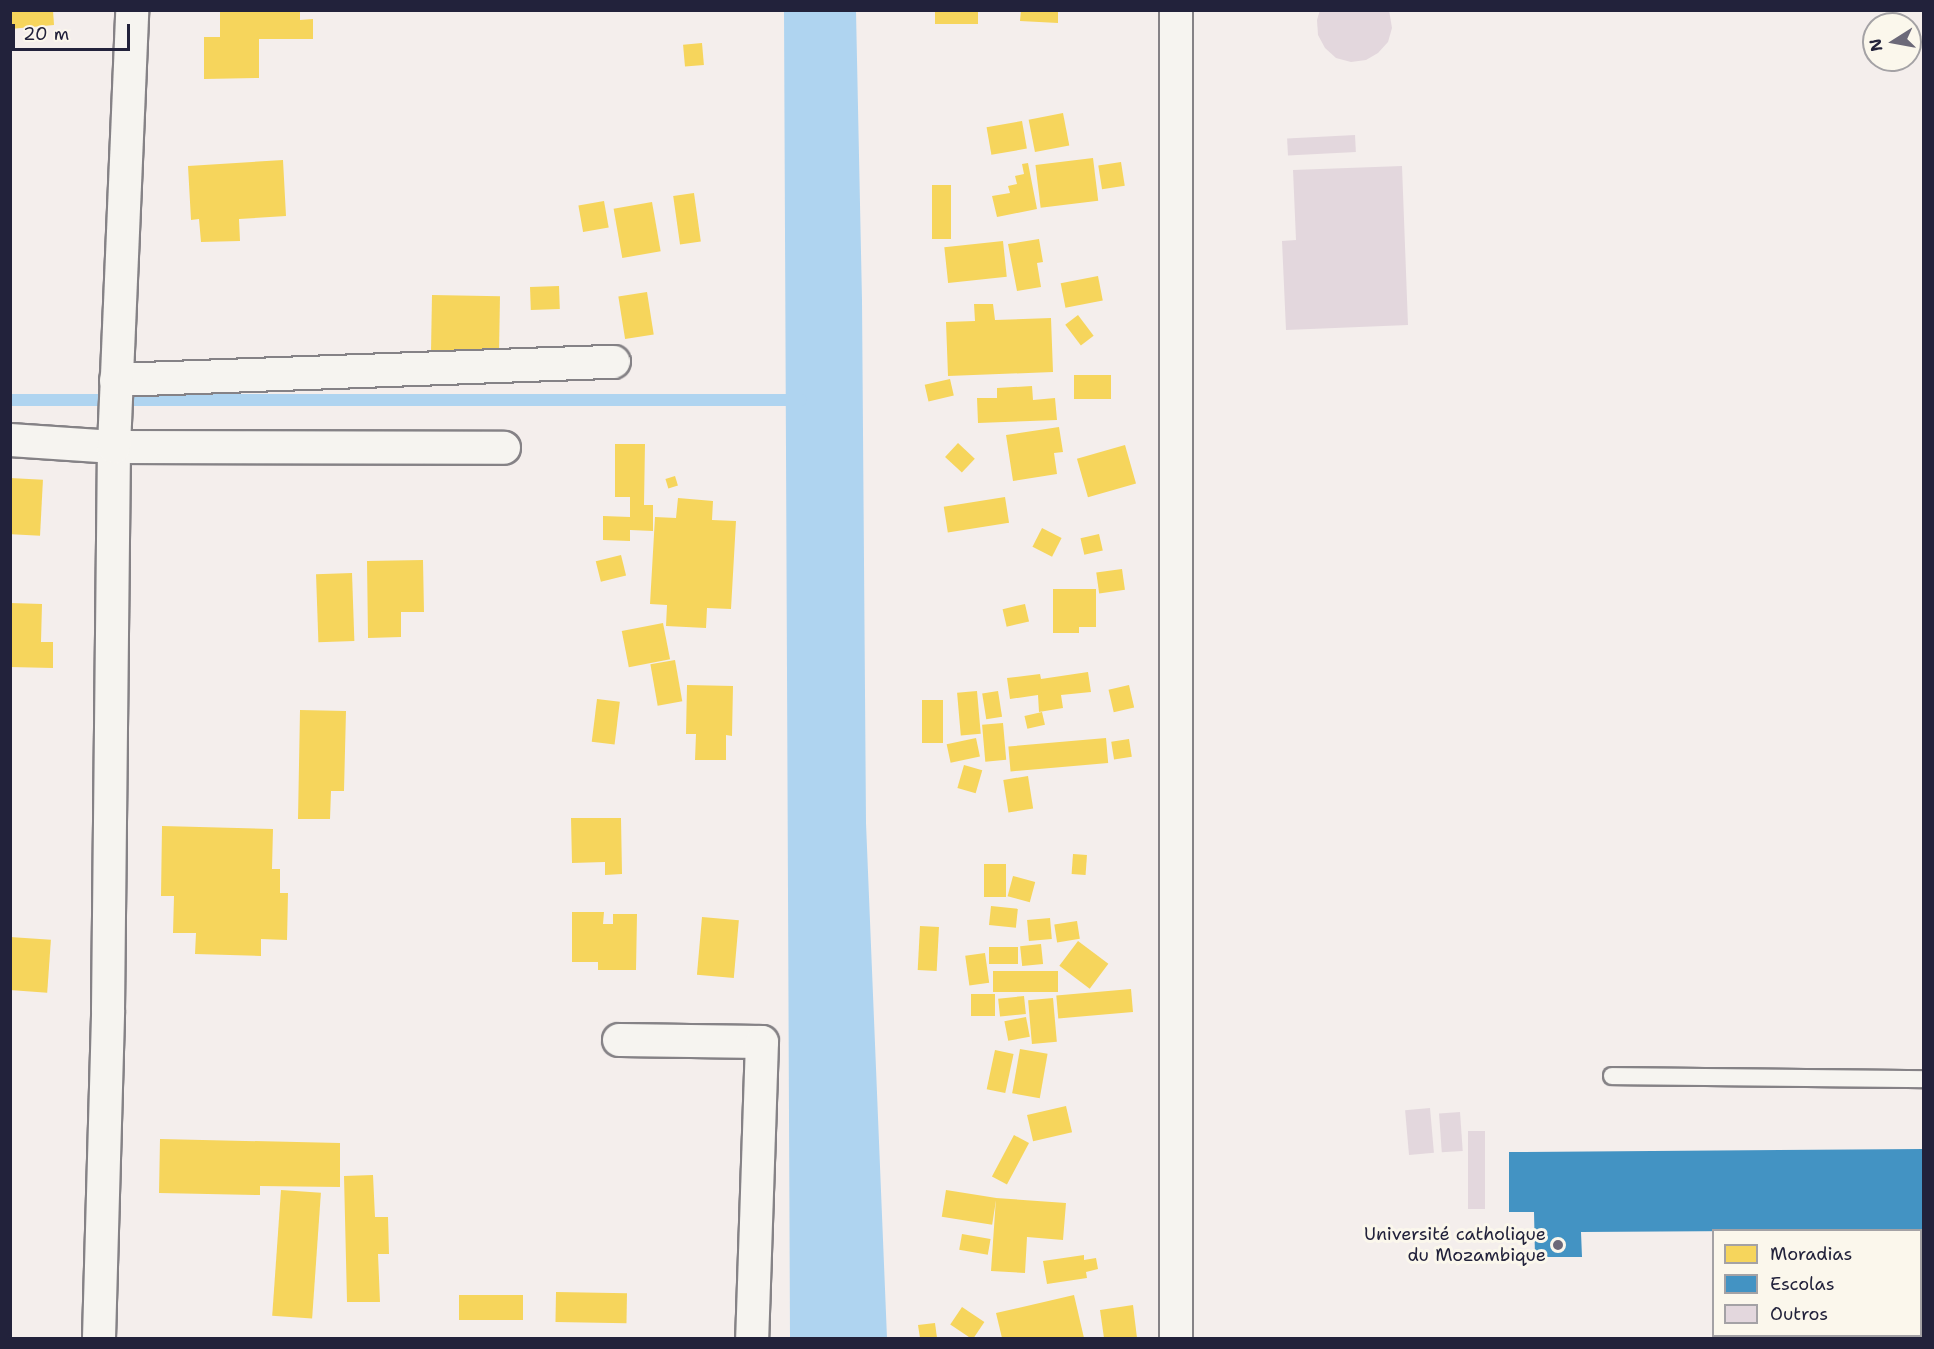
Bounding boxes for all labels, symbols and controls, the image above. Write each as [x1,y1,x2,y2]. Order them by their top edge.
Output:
scale bar [15,12,134,50]
north arrow [1862,12,1922,72]
text: 20 m [23,22,69,46]
text: N [1864,37,1887,53]
place label: Université catholique du Mozambique [1364,1224,1546,1266]
legend [1712,1229,1922,1337]
marker: Université catholique du Mozambique [1551,1238,1565,1252]
text: Moradias [1770,1242,1852,1266]
text: Escolas [1770,1272,1835,1296]
text: Outros [1770,1302,1828,1326]

